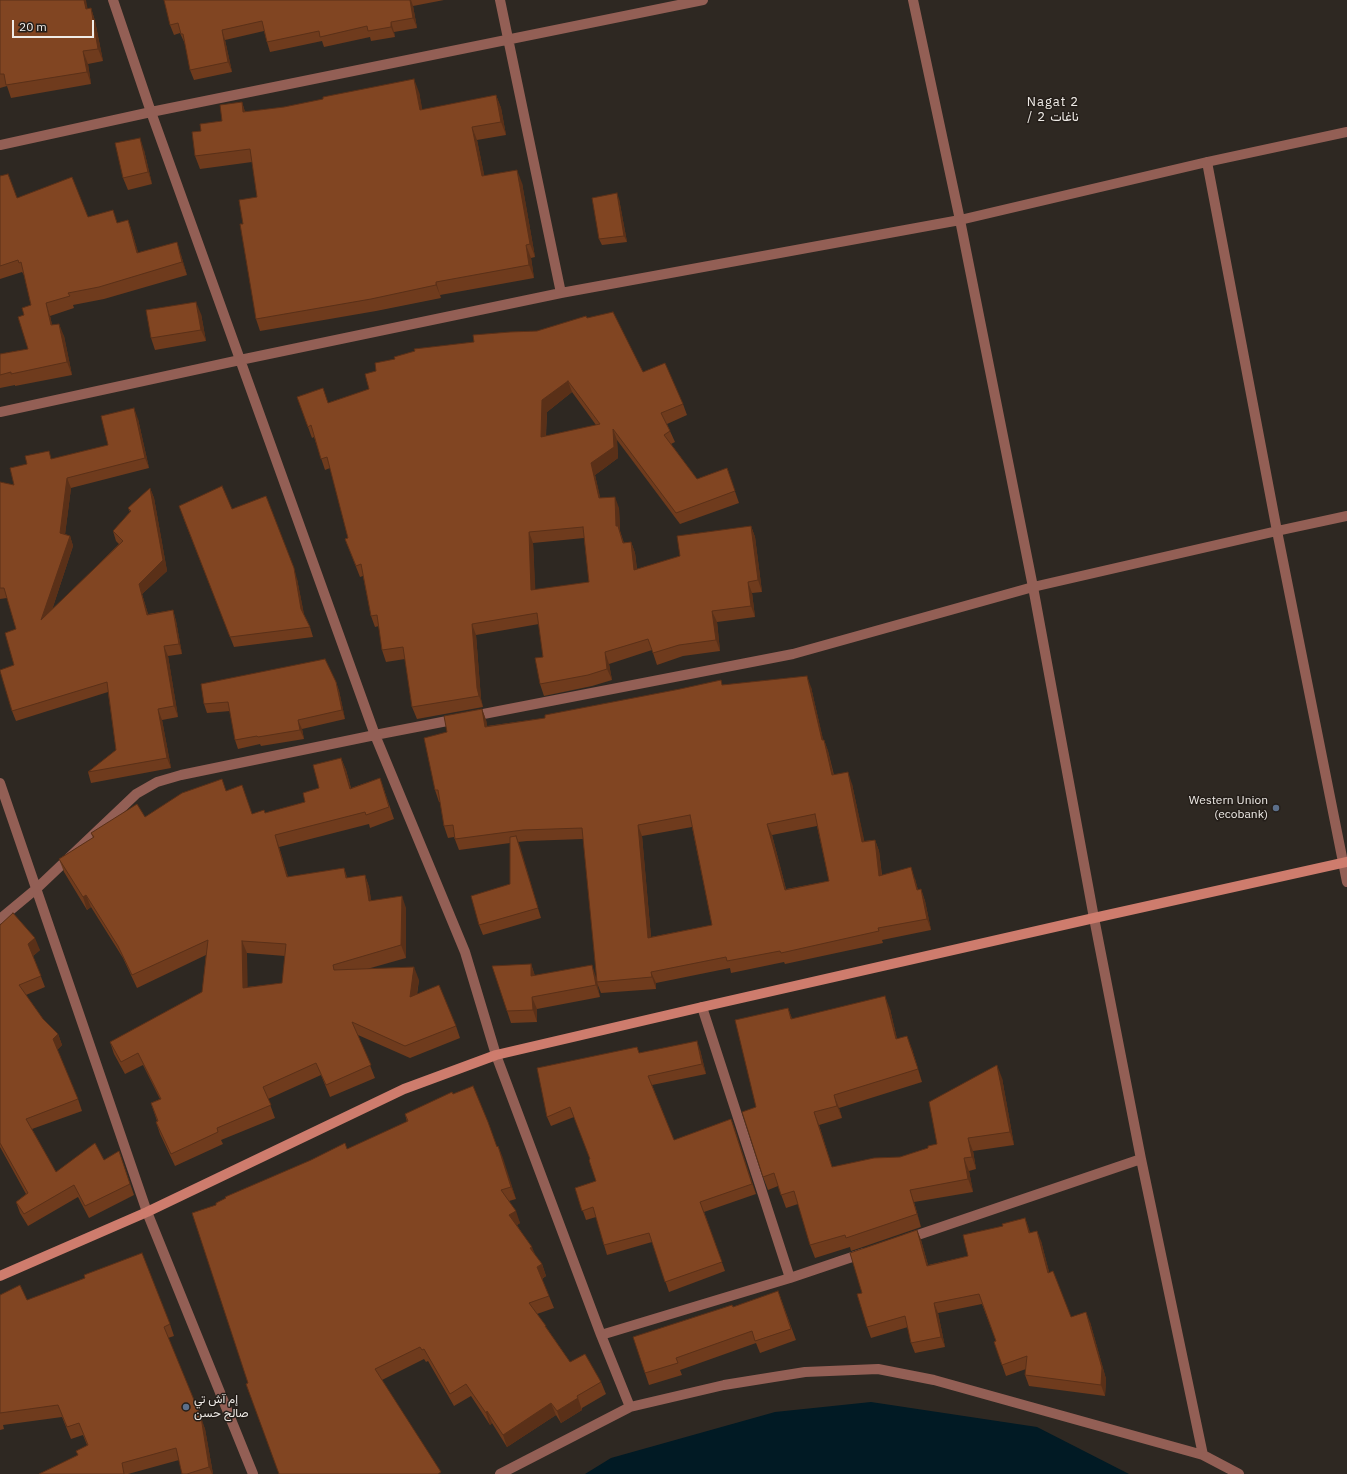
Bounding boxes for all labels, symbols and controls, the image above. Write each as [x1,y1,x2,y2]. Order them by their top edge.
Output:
scale bar [14,12,96,38]
text: 20 m [19,19,47,34]
district label: Nagat 2 / ناغات 2 [1027,94,1079,125]
place label: Western Union (ecobank) [1189,794,1268,822]
marker: Western Union (ecobank) [1271,803,1281,813]
place label: إم آش تي صالح حسن [194,1393,249,1421]
marker: إم آش تي صالح حسن [181,1402,191,1412]

